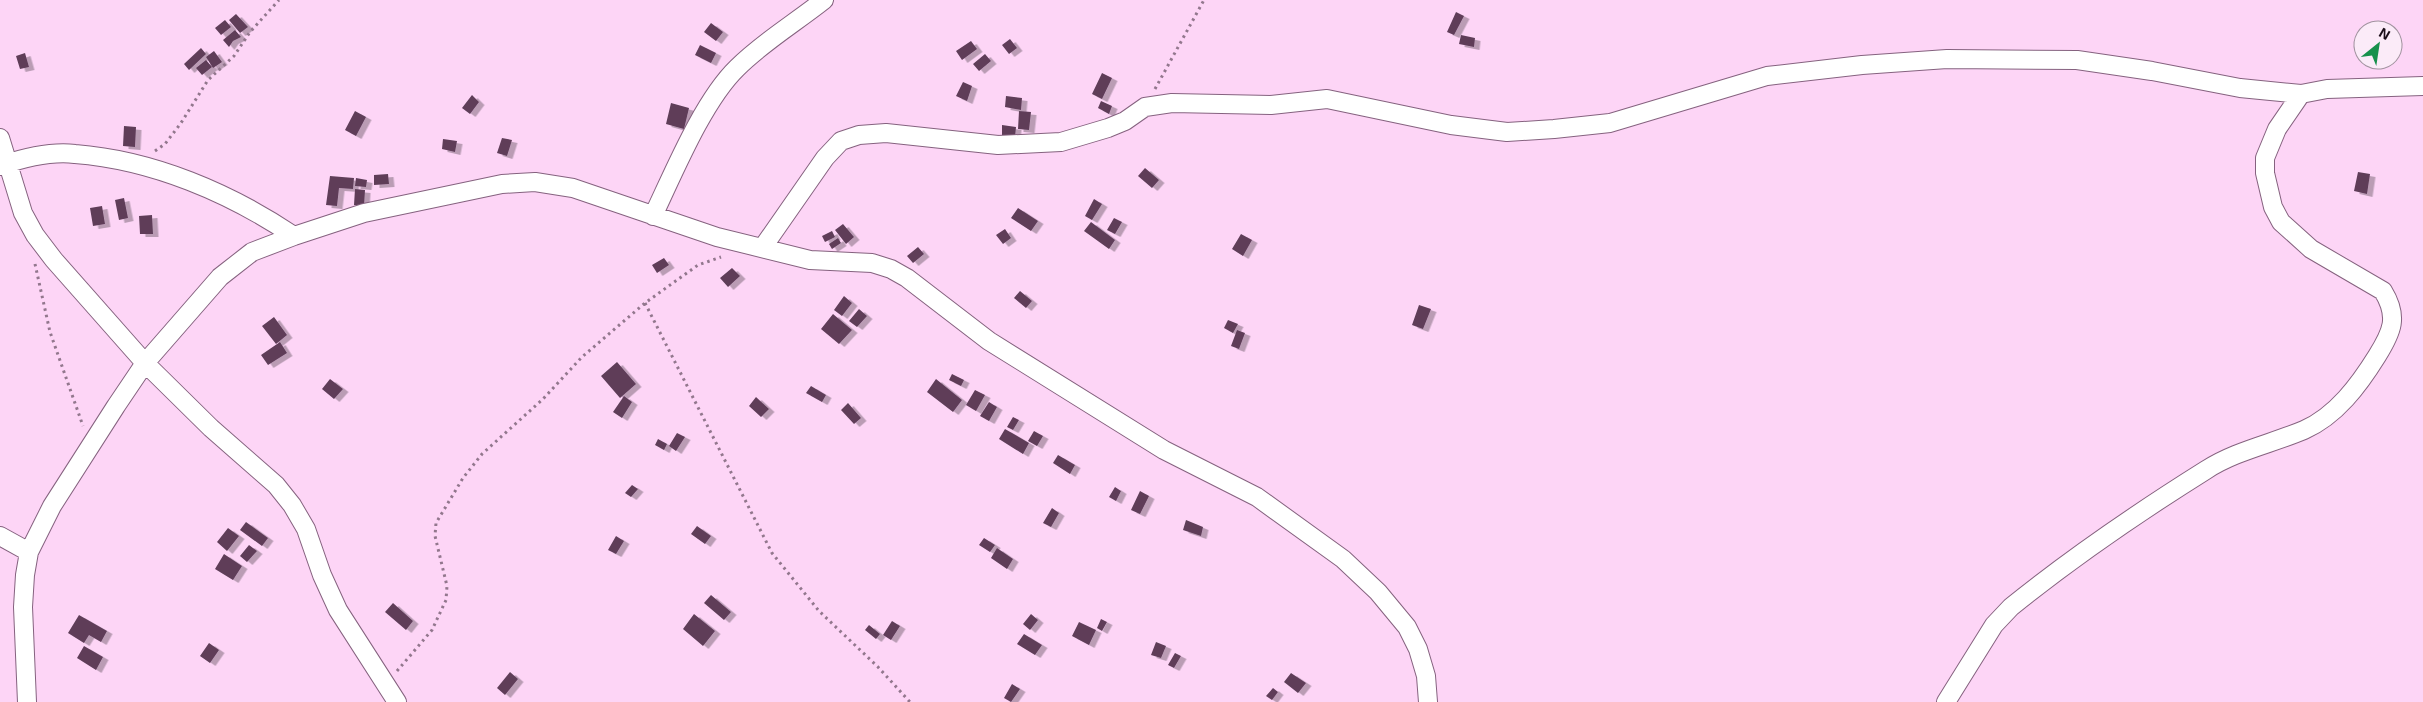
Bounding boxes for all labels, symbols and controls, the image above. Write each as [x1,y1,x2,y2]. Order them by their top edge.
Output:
north arrow [2353,20,2403,70]
text: N [2376,23,2393,43]

